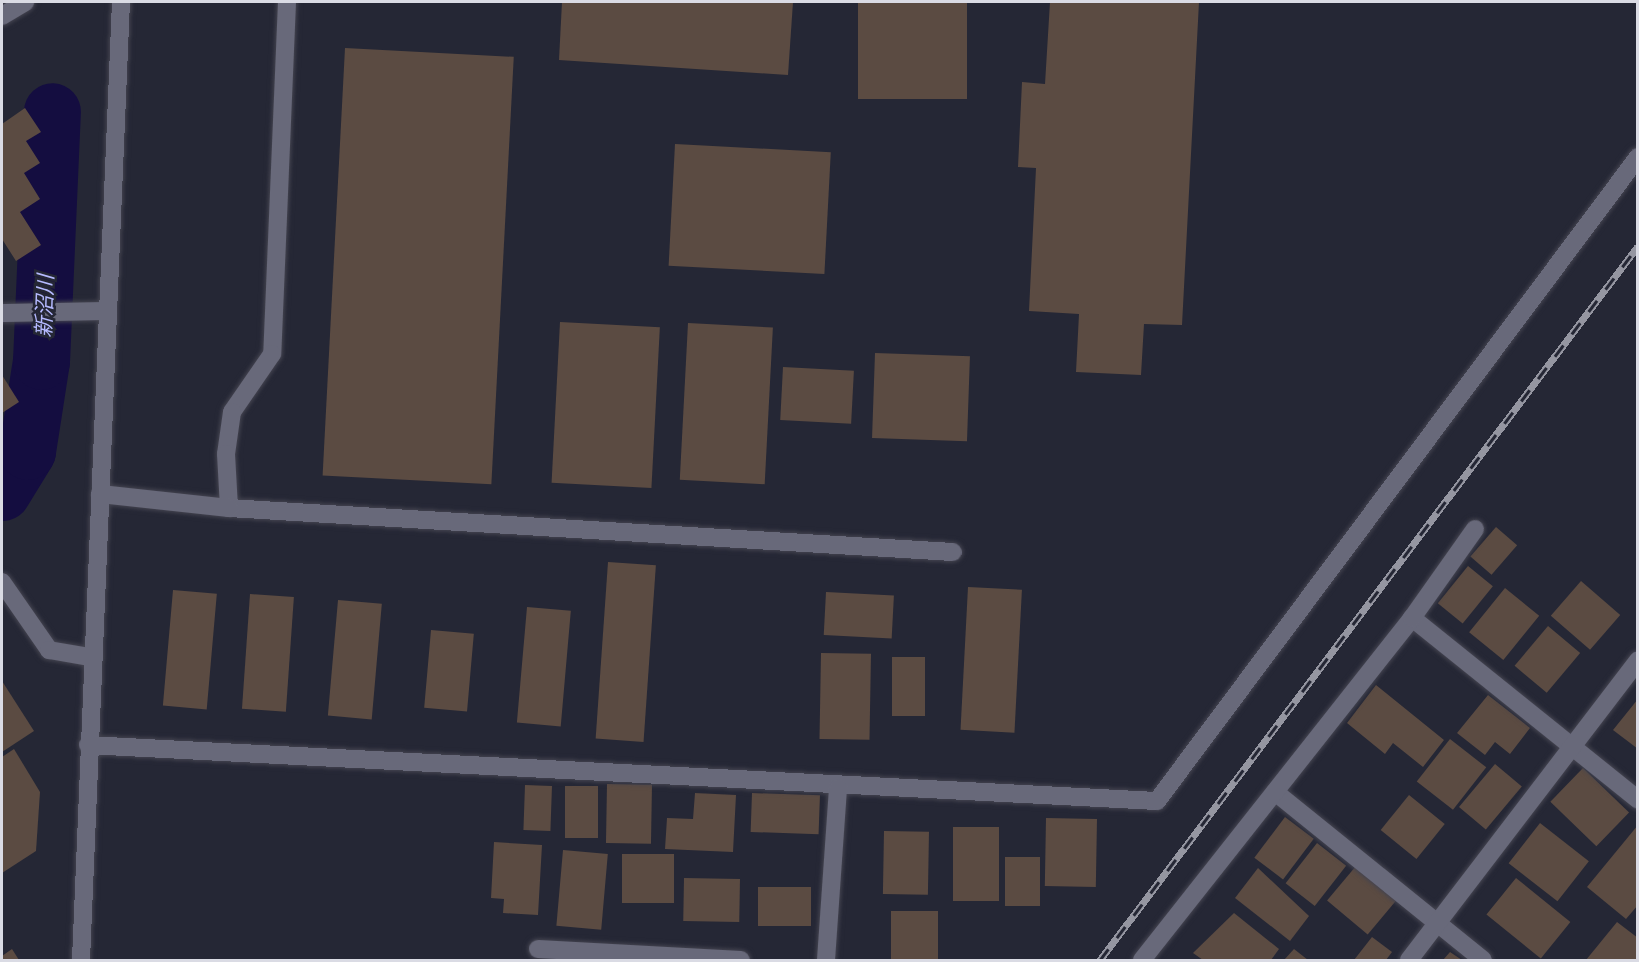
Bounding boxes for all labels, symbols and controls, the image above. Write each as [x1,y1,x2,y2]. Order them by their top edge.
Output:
water label: 新沼川 [30,274,58,338]

